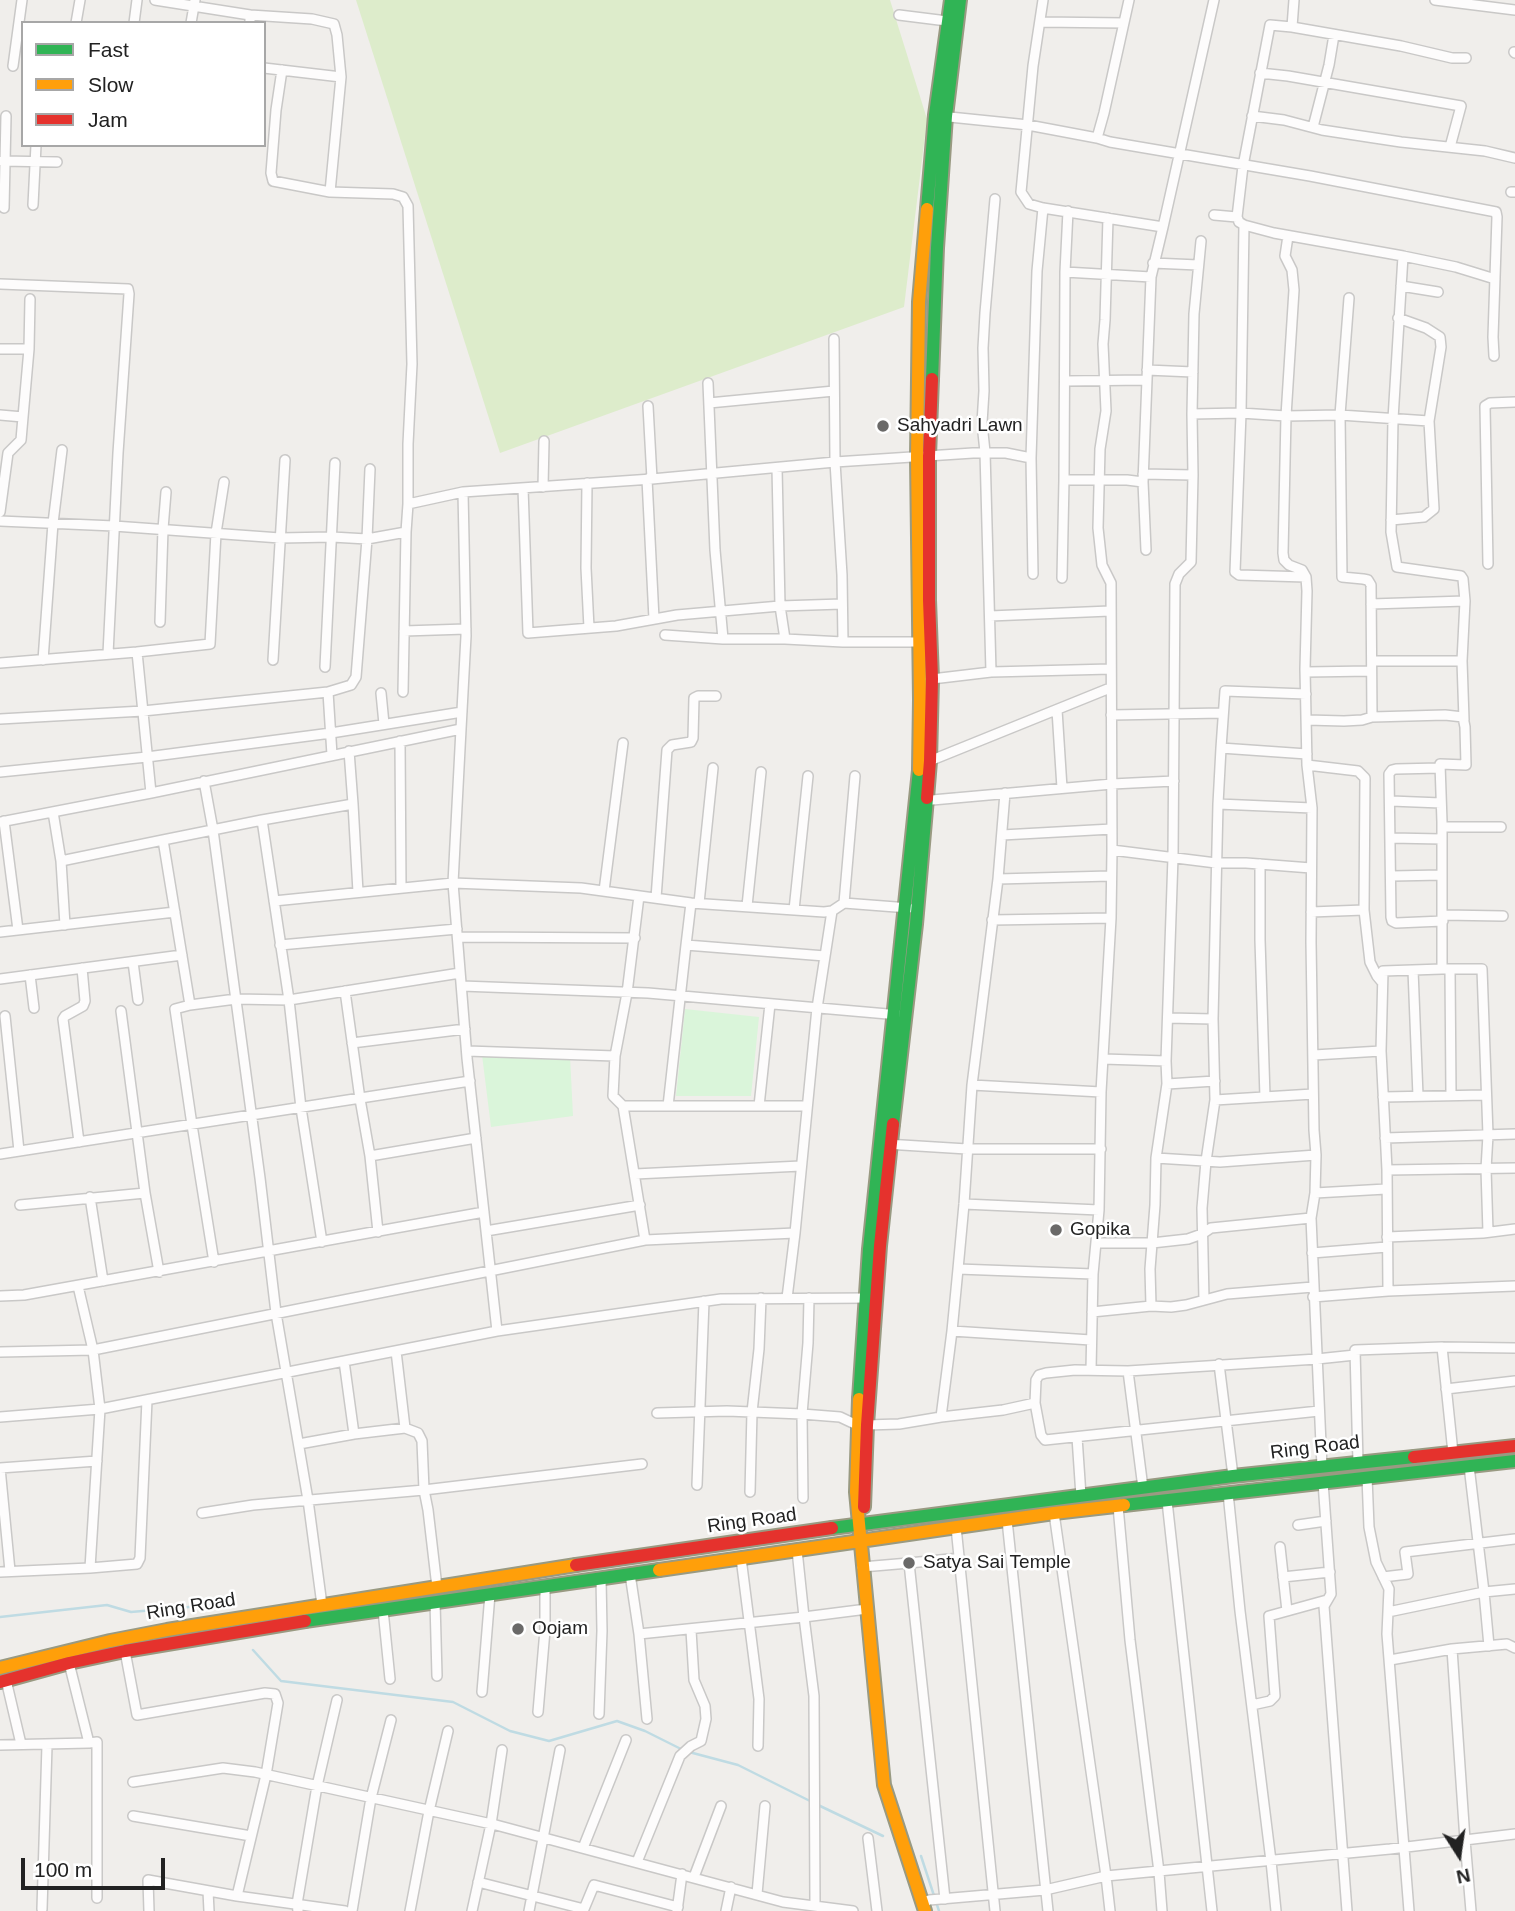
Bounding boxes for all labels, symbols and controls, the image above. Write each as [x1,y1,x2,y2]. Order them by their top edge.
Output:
legend [21,21,266,147]
text: Fast [88,38,129,61]
text: Slow [88,73,134,96]
text: Jam [88,108,128,131]
place label: Sahyadri Lawn [897,415,1023,437]
marker: Sahyadri Lawn [875,418,891,434]
place label: Gopika [1070,1219,1130,1241]
marker: Gopika [1048,1222,1064,1238]
street label: Ring Road [1269,1431,1361,1465]
street label: Ring Road [706,1503,798,1539]
place label: Satya Sai Temple [923,1552,1071,1574]
marker: Satya Sai Temple [901,1555,917,1571]
street label: Ring Road [145,1589,237,1625]
place label: Oojam [532,1618,588,1640]
marker: Oojam [510,1621,526,1637]
north arrow [1424,1820,1494,1890]
scale bar [24,1844,168,1888]
text: 100 m [34,1858,92,1881]
text: N [1455,1864,1472,1888]

